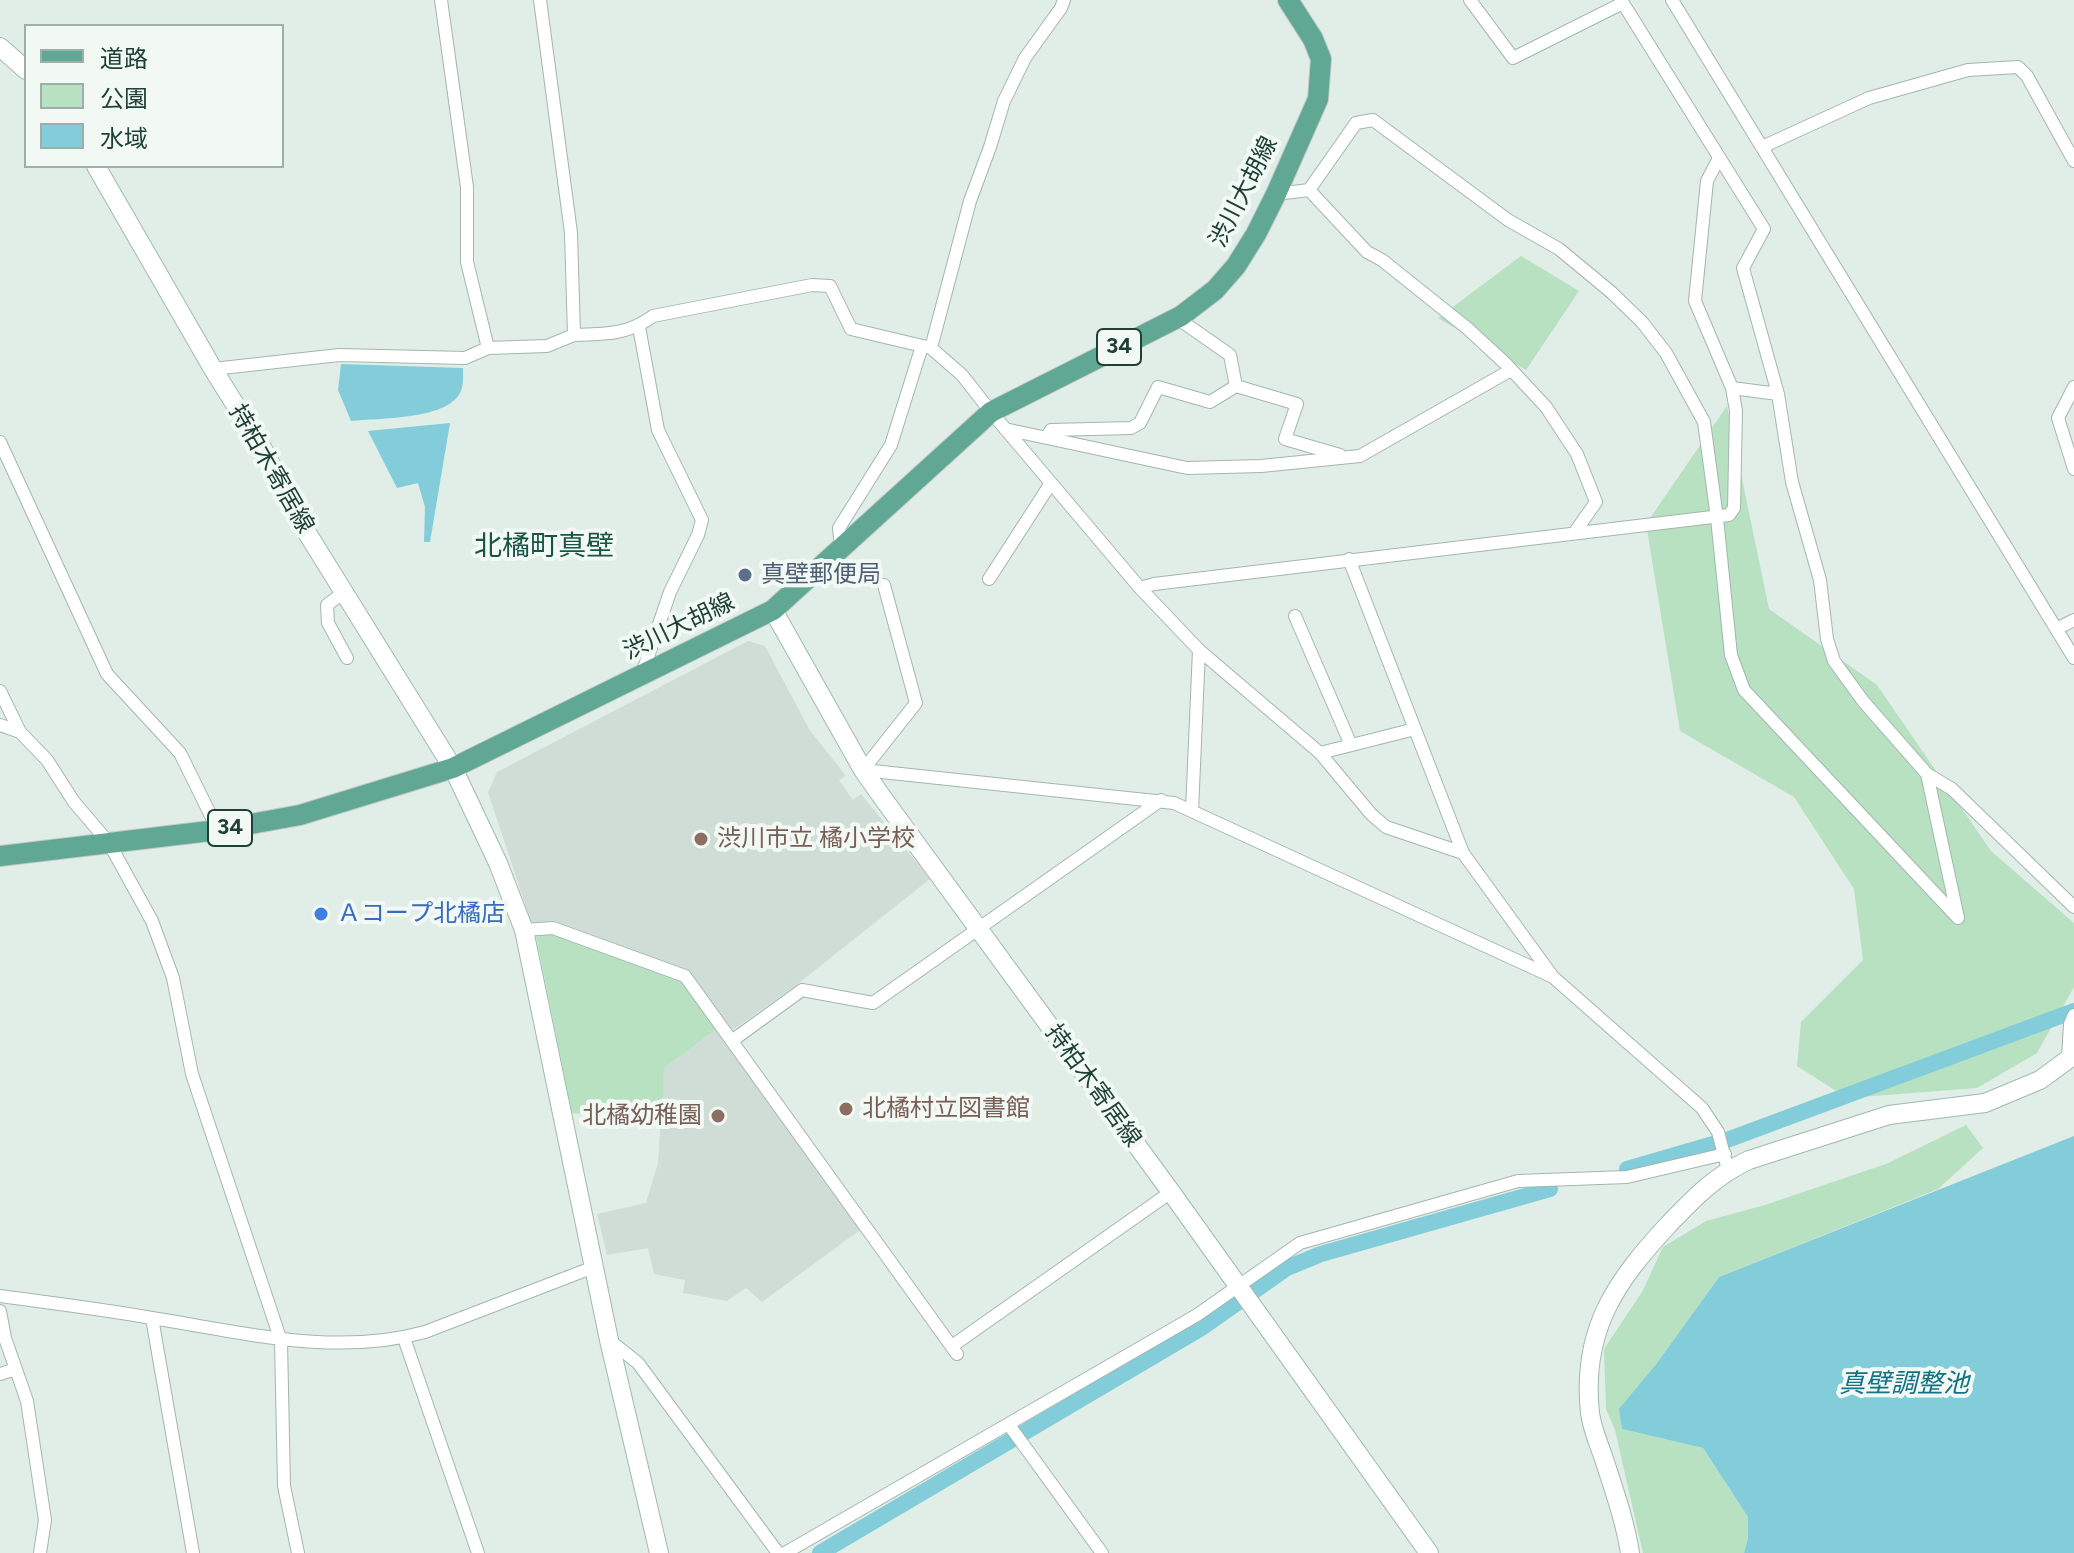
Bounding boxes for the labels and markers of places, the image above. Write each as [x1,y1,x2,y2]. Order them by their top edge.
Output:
place label: 真壁郵便局 [761,561,881,589]
marker: 真壁郵便局 [736,566,754,584]
place label: 渋川市立 橘小学校 [717,825,915,853]
marker: 渋川市立 橘小学校 [692,830,710,848]
place label: Ａコープ北橘店 [337,900,505,928]
marker: Ａコープ北橘店 [312,905,330,923]
place label: 北橘村立図書館 [862,1095,1030,1123]
marker: 北橘村立図書館 [837,1100,855,1118]
place label: 北橘幼稚園 [582,1102,702,1130]
marker: 北橘幼稚園 [709,1107,727,1125]

